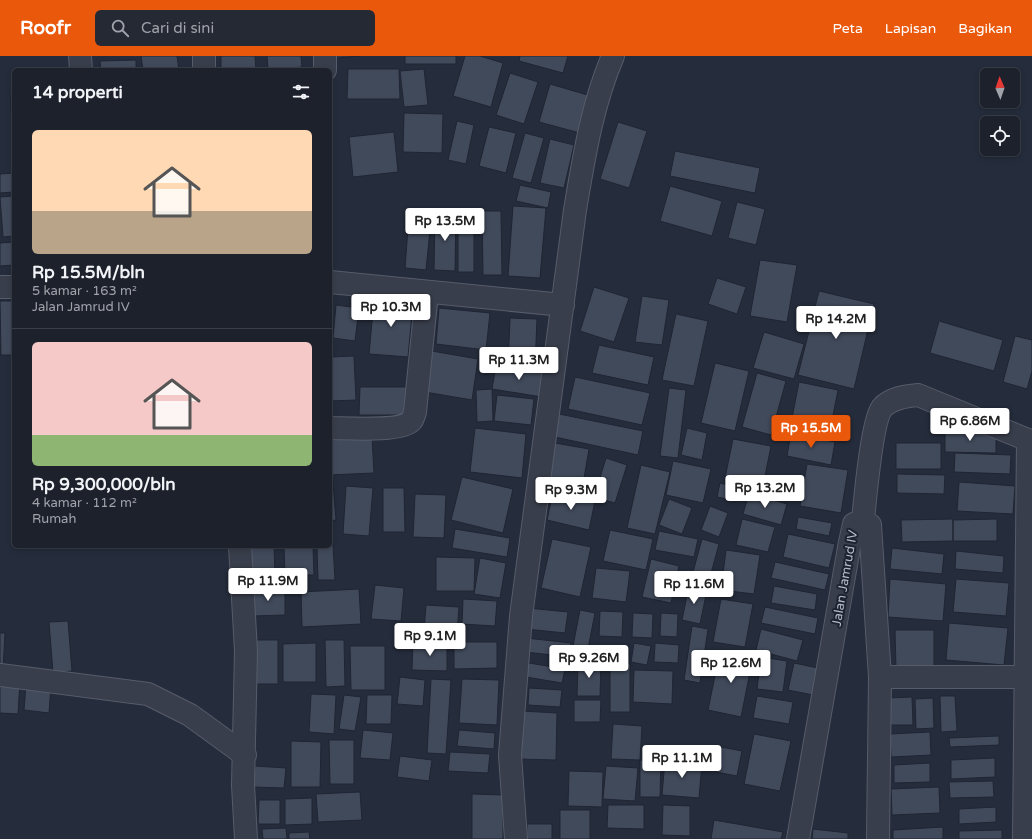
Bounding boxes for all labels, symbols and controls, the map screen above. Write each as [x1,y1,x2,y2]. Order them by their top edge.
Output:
search box [95,10,375,46]
text: Roofr [20,17,71,39]
icon: search [109,17,131,39]
text: Cari di sini [141,19,214,37]
text: Peta [832,20,863,37]
text: Lapisan [885,20,936,37]
text: Bagikan [958,20,1012,37]
north arrow [980,68,1020,108]
map controls [980,68,1020,156]
icon: filters [290,81,312,103]
text: 14 properti [32,82,123,103]
button: locate [980,116,1020,156]
icon: home [136,156,208,228]
pin: Rp 13.5M [404,208,486,242]
text: Rp 13.5M [414,213,476,229]
text: Rp 15.5M/bln [32,262,145,283]
text: 5 kamar · 163 m² [32,283,137,299]
pin: Rp 10.3M [350,294,432,328]
text: Jalan Jamrud IV [32,299,130,315]
text: Rp 10.3M [360,299,422,315]
pin: Rp 14.2M [795,306,877,340]
text: Rp 14.2M [805,311,867,327]
pin: Rp 11.3M [478,347,560,381]
text: Rp 11.3M [488,352,550,368]
icon: home [136,368,208,440]
pin: Rp 6.86M [929,408,1011,442]
text: Rp 6.86M [939,413,1001,429]
pin: Rp 15.5M [770,415,852,449]
text: Rp 15.5M [780,420,842,436]
text: Rp 9,300,000/bln [32,474,176,495]
pin: Rp 13.2M [724,475,806,509]
pin: Rp 9.3M [534,477,608,511]
text: Rp 13.2M [734,480,796,496]
text: Rp 9.3M [544,482,598,498]
text: 4 kamar · 112 m² [32,495,137,511]
text: Rumah [32,511,76,527]
street label: Jalan Jamrud IV [829,529,861,628]
pin: Rp 11.9M [227,568,309,602]
pin: Rp 11.6M [653,571,735,605]
text: Rp 11.9M [237,573,299,589]
text: Rp 11.6M [663,576,725,592]
pin: Rp 9.1M [393,623,467,657]
text: Rp 9.1M [403,628,457,644]
pin: Rp 9.26M [548,645,630,679]
text: Rp 9.26M [558,650,620,666]
pin: Rp 12.6M [690,650,772,684]
text: Rp 12.6M [700,655,762,671]
pin: Rp 11.1M [641,745,723,779]
text: Rp 11.1M [651,750,713,766]

